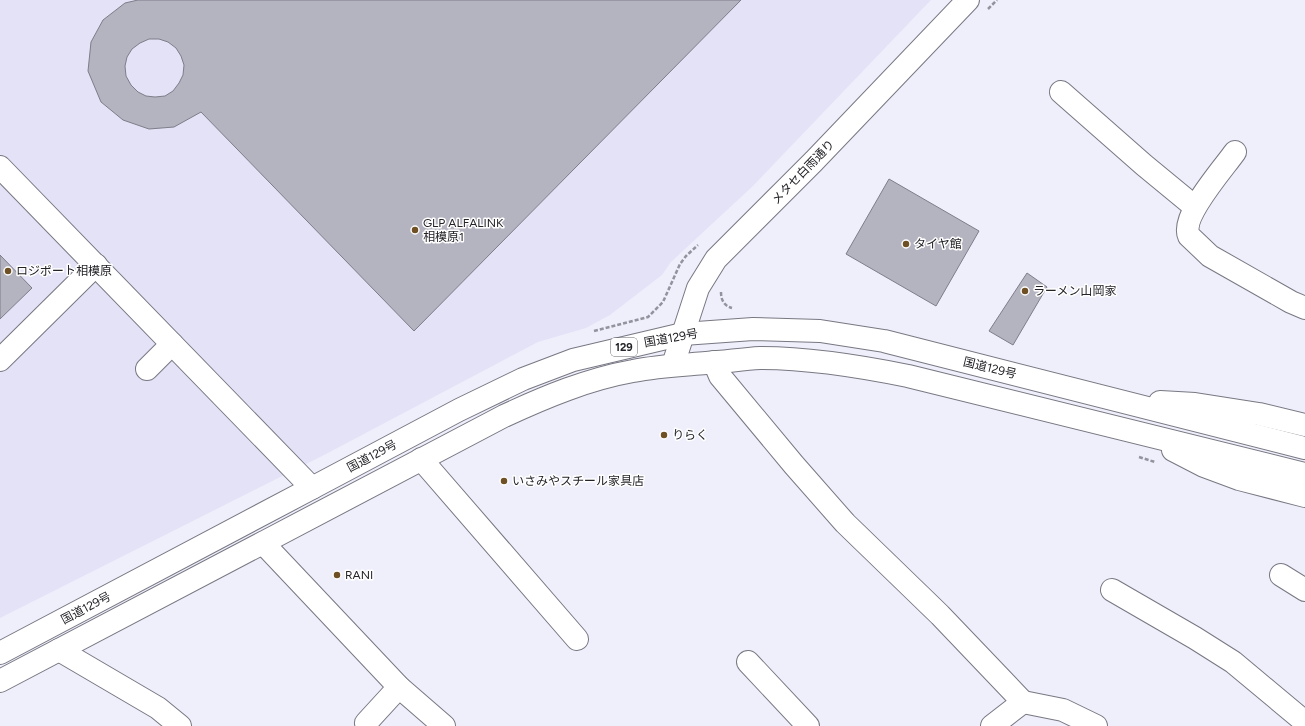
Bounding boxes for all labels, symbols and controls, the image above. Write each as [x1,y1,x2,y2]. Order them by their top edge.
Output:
street label: メタセ白雨通り [769,137,837,207]
place label: GLP ALFALINK 相模原1 [423,216,504,244]
marker: GLP ALFALINK 相模原1 [410,225,420,235]
place label: タイヤ館 [914,237,962,251]
marker: タイヤ館 [901,239,911,249]
place label: ロジポート相模原 [16,264,112,278]
marker: ロジポート相模原 [3,266,13,276]
place label: ラーメン山岡家 [1033,284,1117,298]
marker: ラーメン山岡家 [1020,286,1030,296]
street label: 国道129号 [643,326,699,350]
road number: 129 [611,338,637,356]
street label: 国道129号 [962,355,1018,381]
place label: りらく [672,428,708,442]
marker: りらく [659,430,669,440]
street label: 国道129号 [345,437,399,475]
place label: いさみやスチール家具店 [512,474,644,488]
marker: いさみやスチール家具店 [499,476,509,486]
place label: RANI [345,568,373,582]
marker: RANI [332,570,342,580]
street label: 国道129号 [59,589,113,627]

